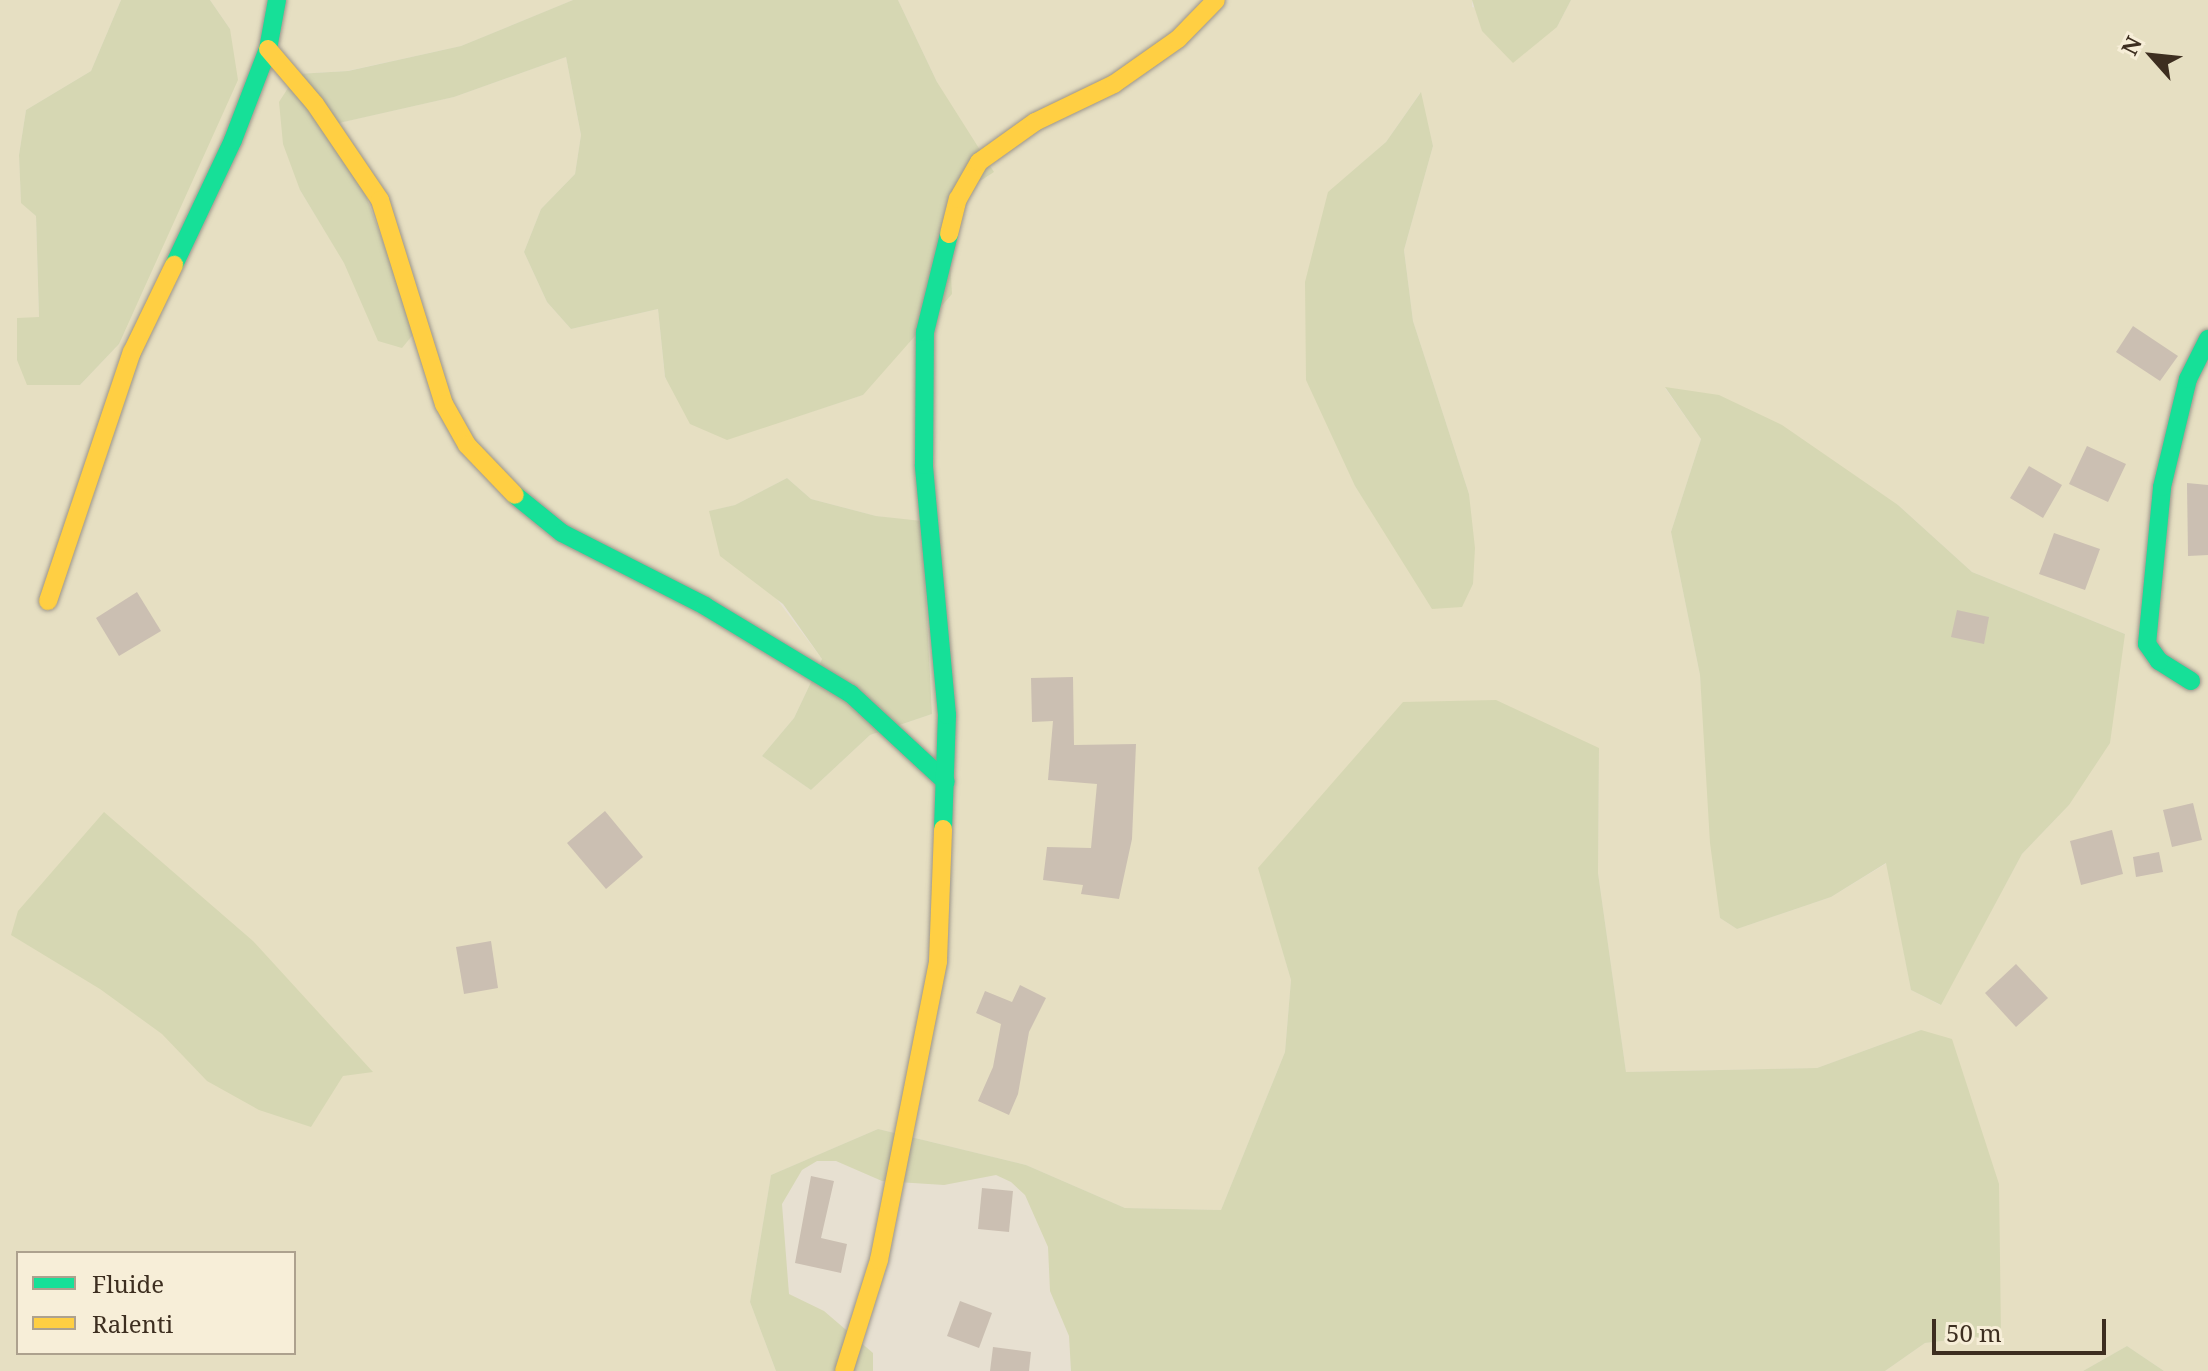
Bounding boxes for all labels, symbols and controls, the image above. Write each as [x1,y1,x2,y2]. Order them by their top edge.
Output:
north arrow [2112,16,2192,96]
text: N [2113,31,2148,60]
legend [16,1251,296,1355]
text: Fluide [92,1267,164,1300]
scale bar [1936,1303,2110,1353]
text: Ralenti [92,1307,173,1340]
text: 50 m [1946,1316,2002,1349]

